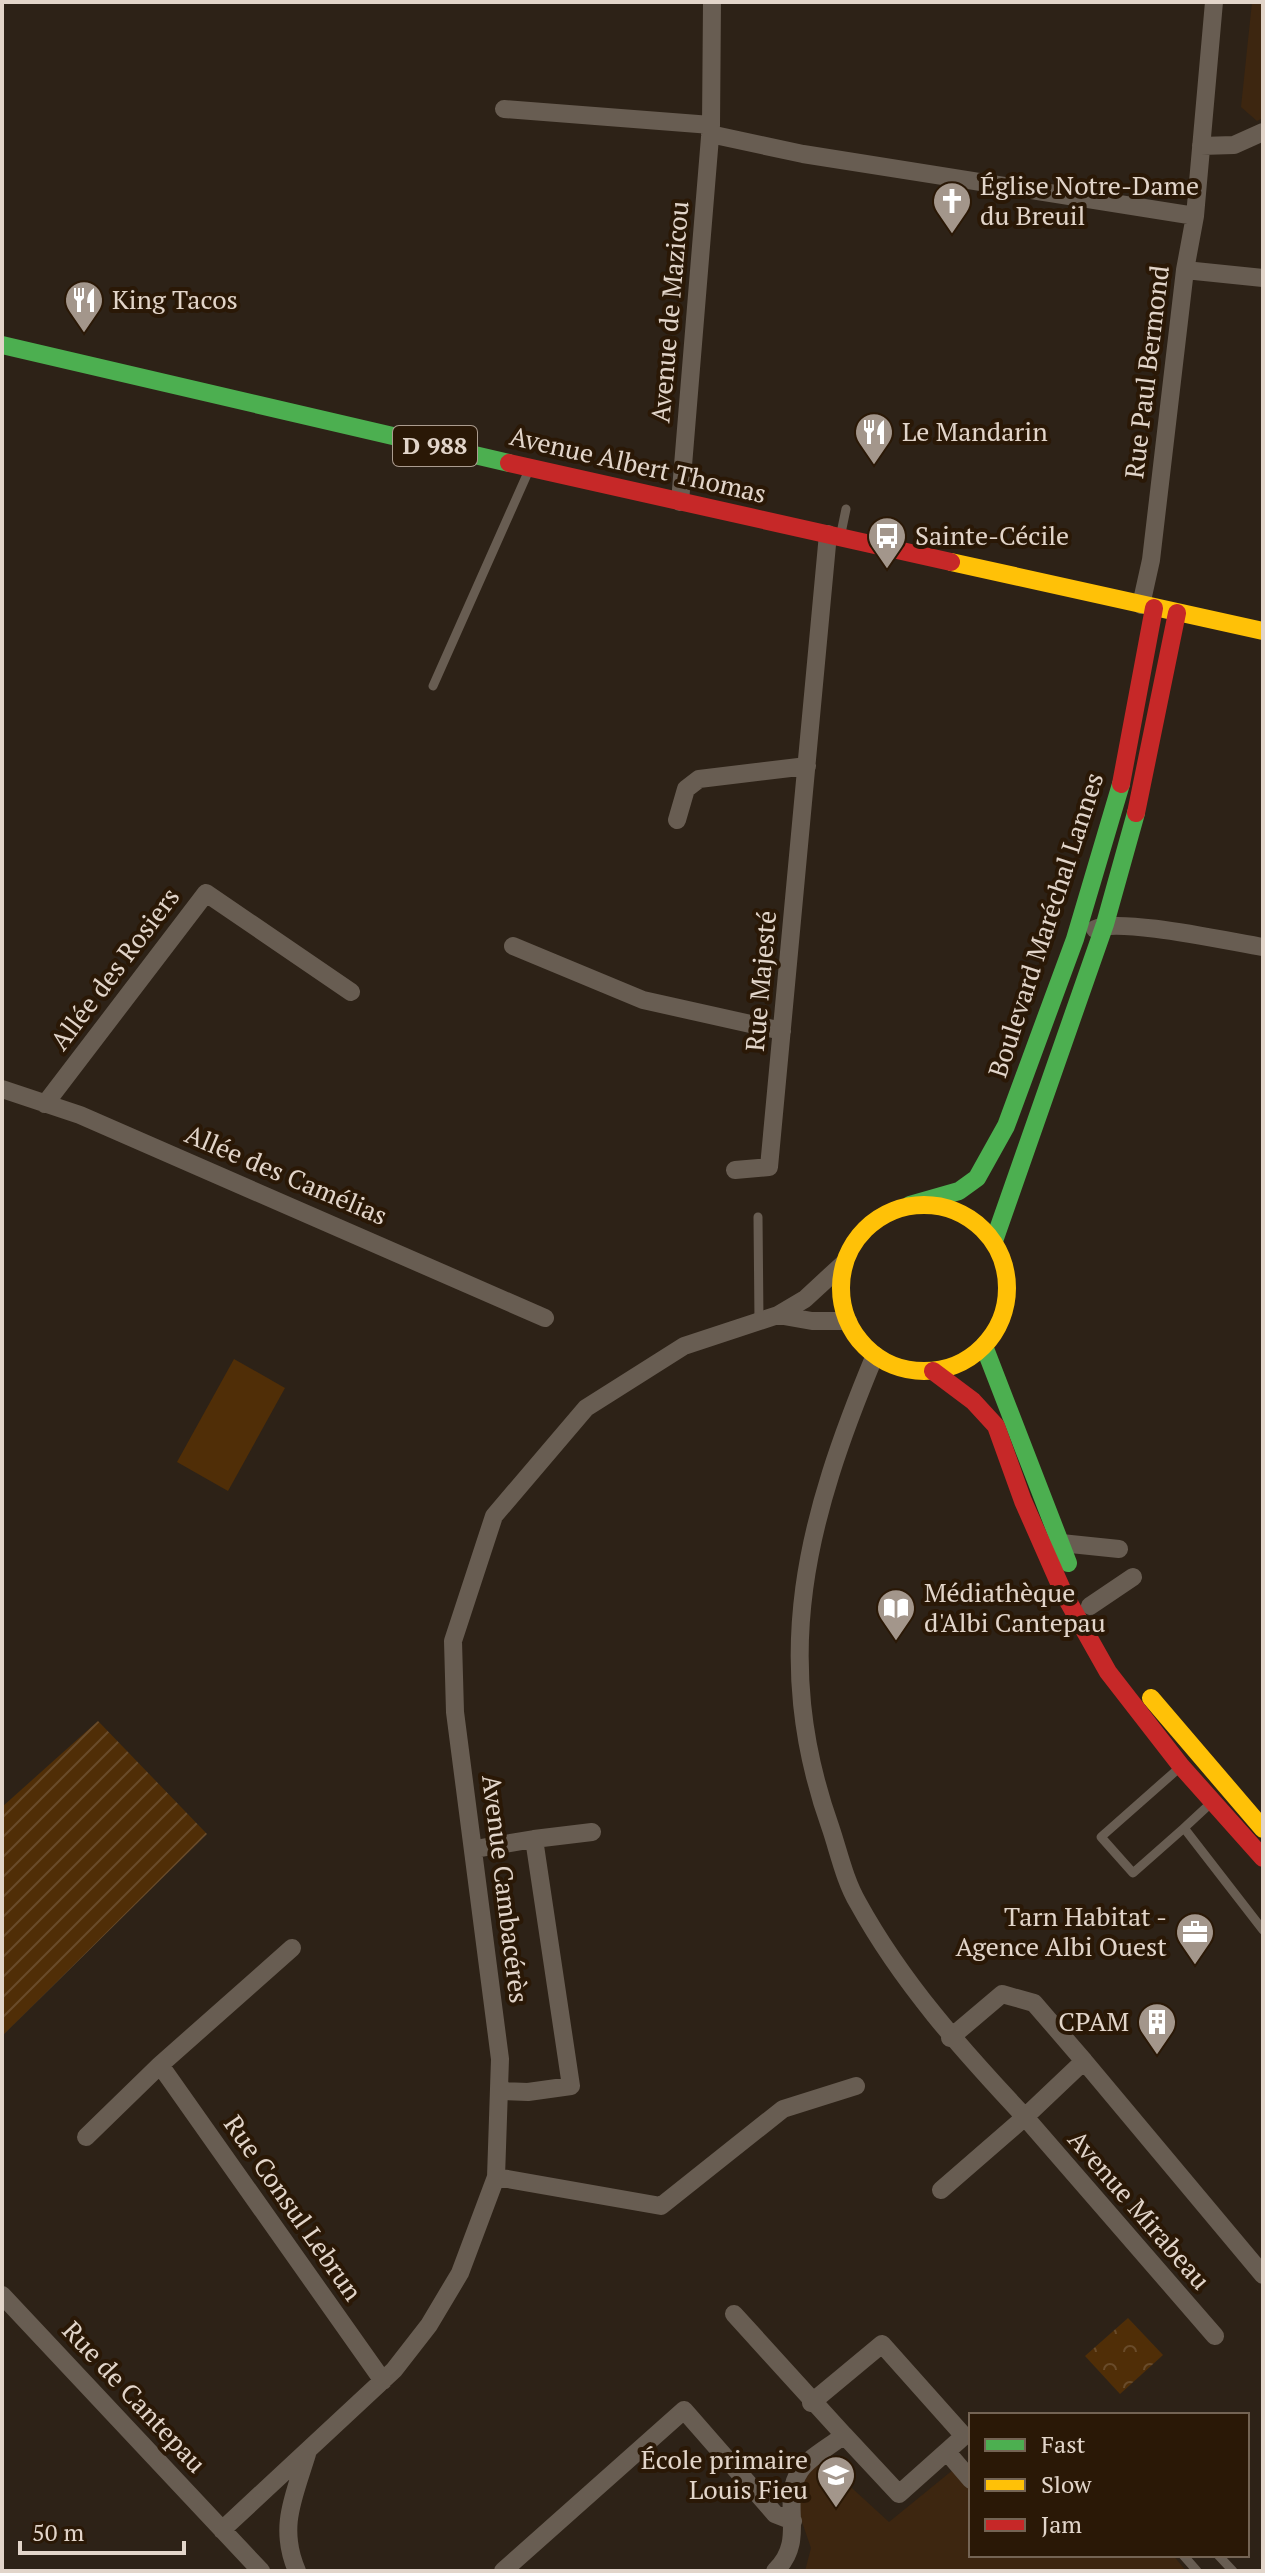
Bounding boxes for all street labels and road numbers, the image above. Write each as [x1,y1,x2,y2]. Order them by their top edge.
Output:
street label: Avenue de Mazicou [642,200,696,424]
street label: Rue Paul Bermond [1116,263,1176,480]
street label: Avenue Albert Thomas [507,418,770,510]
road number: D 988 [393,426,477,466]
street label: Boulevard Maréchal Lannes [980,768,1110,1082]
street label: Allée des Rosiers [42,880,186,1056]
street label: Rue Majesté [737,909,783,1053]
street label: Allée des Camélias [180,1116,393,1232]
street label: Avenue Cambacérès [475,1773,537,2005]
street label: Rue Consul Lebrun [217,2108,371,2307]
street label: Avenue Mirabeau [1061,2123,1218,2296]
street label: Rue de Cantepau [56,2313,214,2479]

